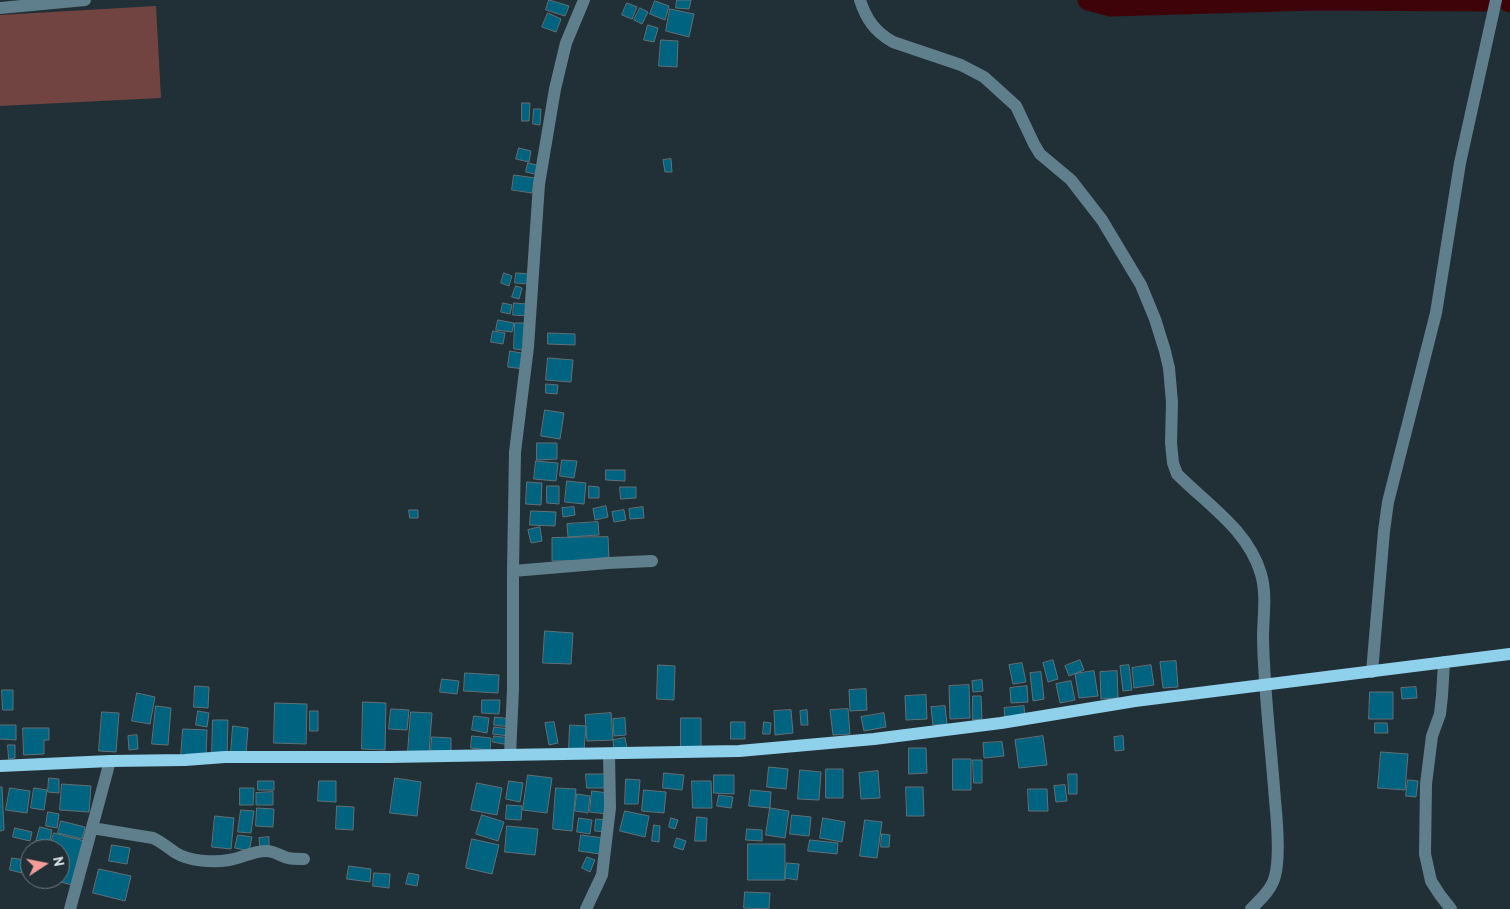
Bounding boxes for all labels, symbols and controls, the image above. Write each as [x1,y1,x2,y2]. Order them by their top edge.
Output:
north arrow [20,839,70,889]
text: N [49,855,68,868]

